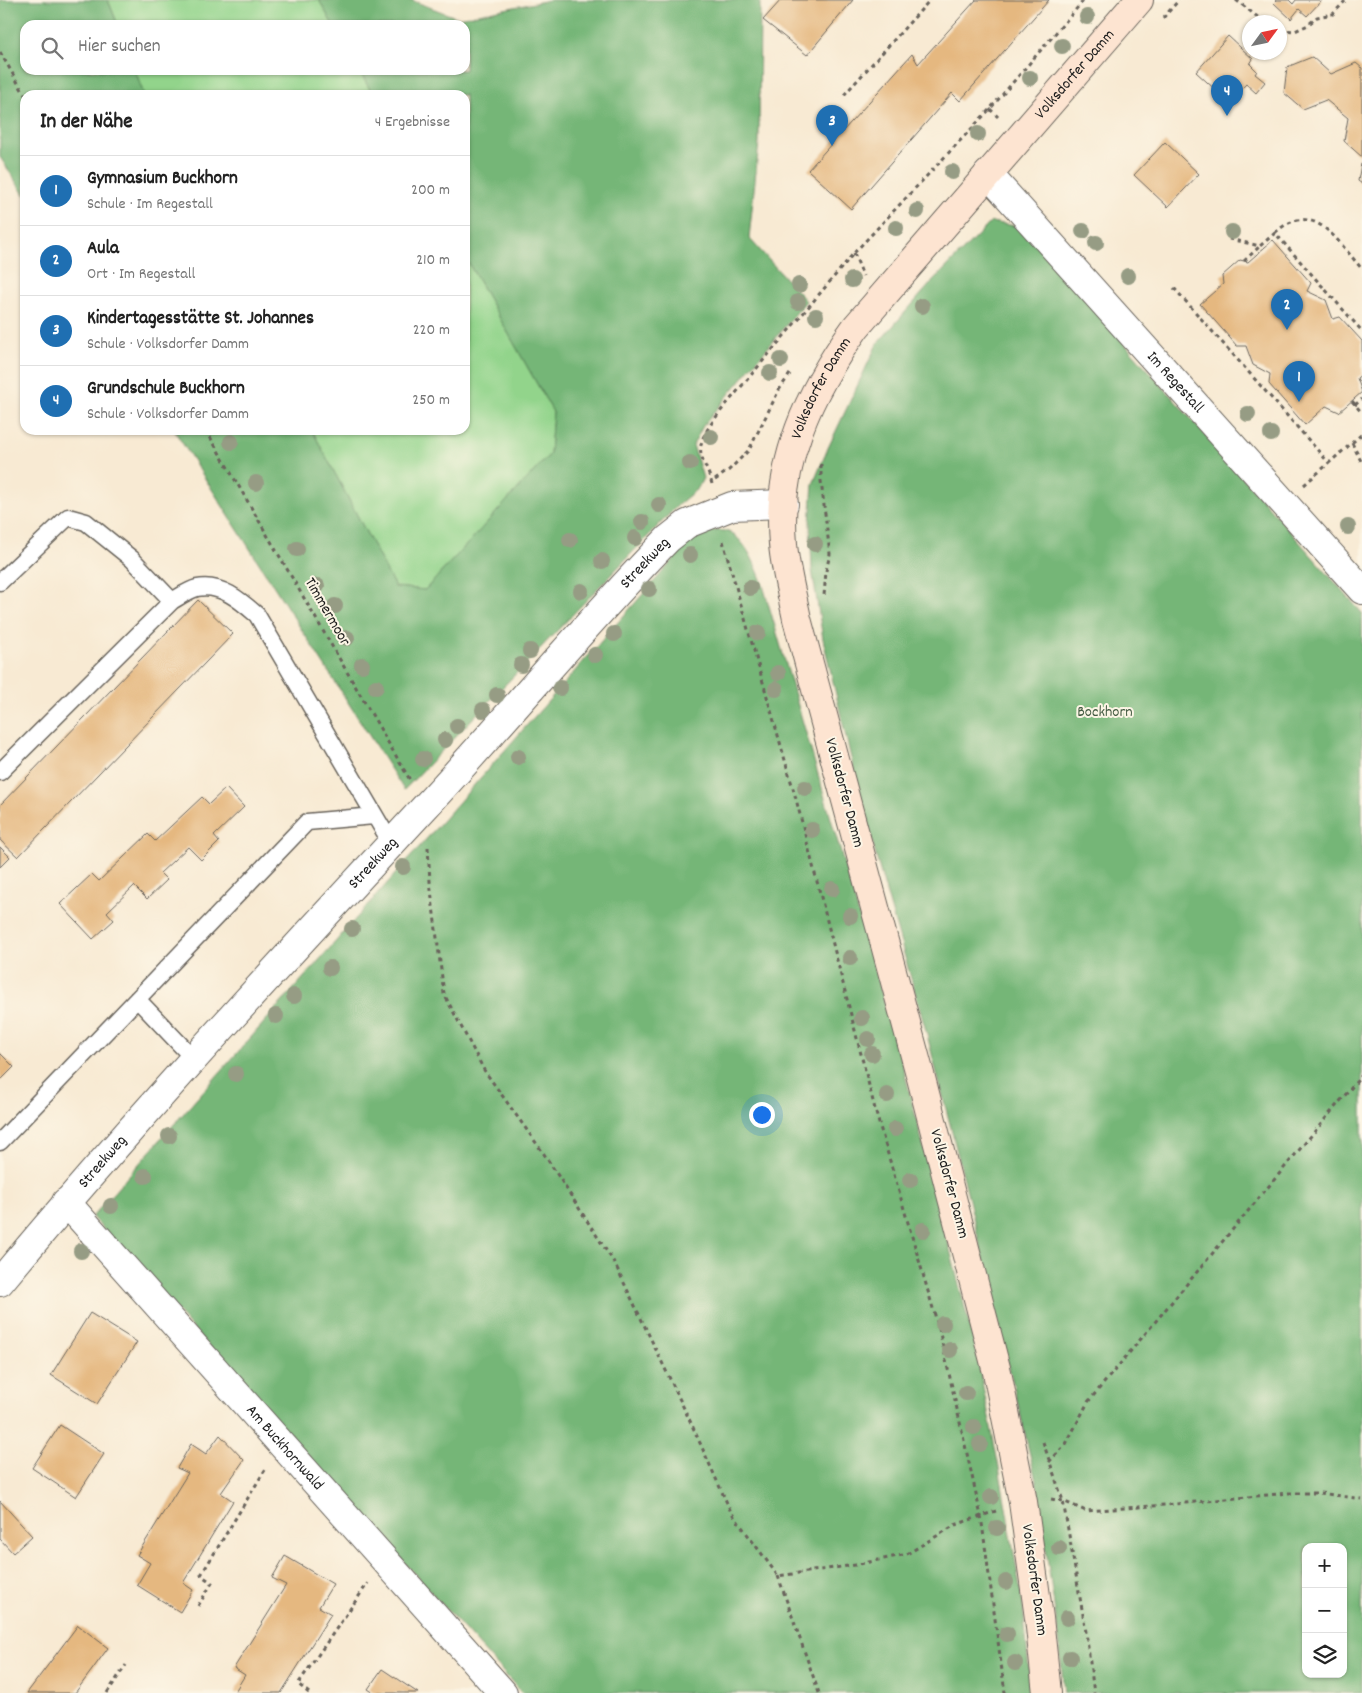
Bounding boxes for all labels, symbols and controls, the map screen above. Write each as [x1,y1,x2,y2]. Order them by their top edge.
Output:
north arrow [1242,15,1287,60]
search box [20,20,470,75]
street label: Volksdorfer Damm [1029,24,1120,124]
icon: search [38,34,66,62]
text: Hier suchen [78,34,161,61]
pin: 4 [1211,75,1243,116]
pin: 3 [816,105,848,146]
text: In der Nähe [40,108,132,138]
text: 4 Ergebnisse [375,111,450,134]
text: Gymnasium Buckhorn [87,166,238,193]
text: 1 [54,179,58,202]
text: 200 m [411,179,450,202]
text: Schule · Im Regestall [87,193,213,216]
text: Aula [87,236,119,263]
text: 2 [53,249,60,272]
text: 210 m [416,249,450,272]
text: Ort · Im Regestall [87,263,195,286]
pin: 2 [1271,289,1303,330]
text: Kindertagesstätte St. Johannes [87,306,314,333]
text: 3 [52,319,60,342]
text: 220 m [413,319,450,342]
street label: Volksdorfer Damm [785,332,857,442]
text: Schule · Volksdorfer Damm [87,333,249,356]
street label: Im Regestall [1141,346,1209,418]
pin: 1 [1283,361,1315,402]
text: Grundschule Buckhorn [87,376,245,403]
text: 4 [53,389,59,412]
text: 250 m [412,389,450,412]
text: Schule · Volksdorfer Damm [87,403,249,426]
street label: Streekweg [615,532,675,594]
street label: Timmermoor [298,574,356,650]
park label: Bockhorn [1077,701,1133,724]
street label: Volksdorfer Damm [818,736,870,850]
street label: Streekweg [343,832,403,894]
your location [749,1102,775,1128]
street label: Volksdorfer Damm [923,1127,975,1241]
street label: Streekweg [73,1130,132,1193]
street label: Am Buckhornwald [240,1400,329,1496]
street label: Volksdorfer Damm [1015,1523,1053,1637]
map controls [1302,1543,1347,1678]
button: + [1302,1543,1347,1588]
button: − [1302,1588,1347,1633]
button: layers [1302,1633,1347,1678]

